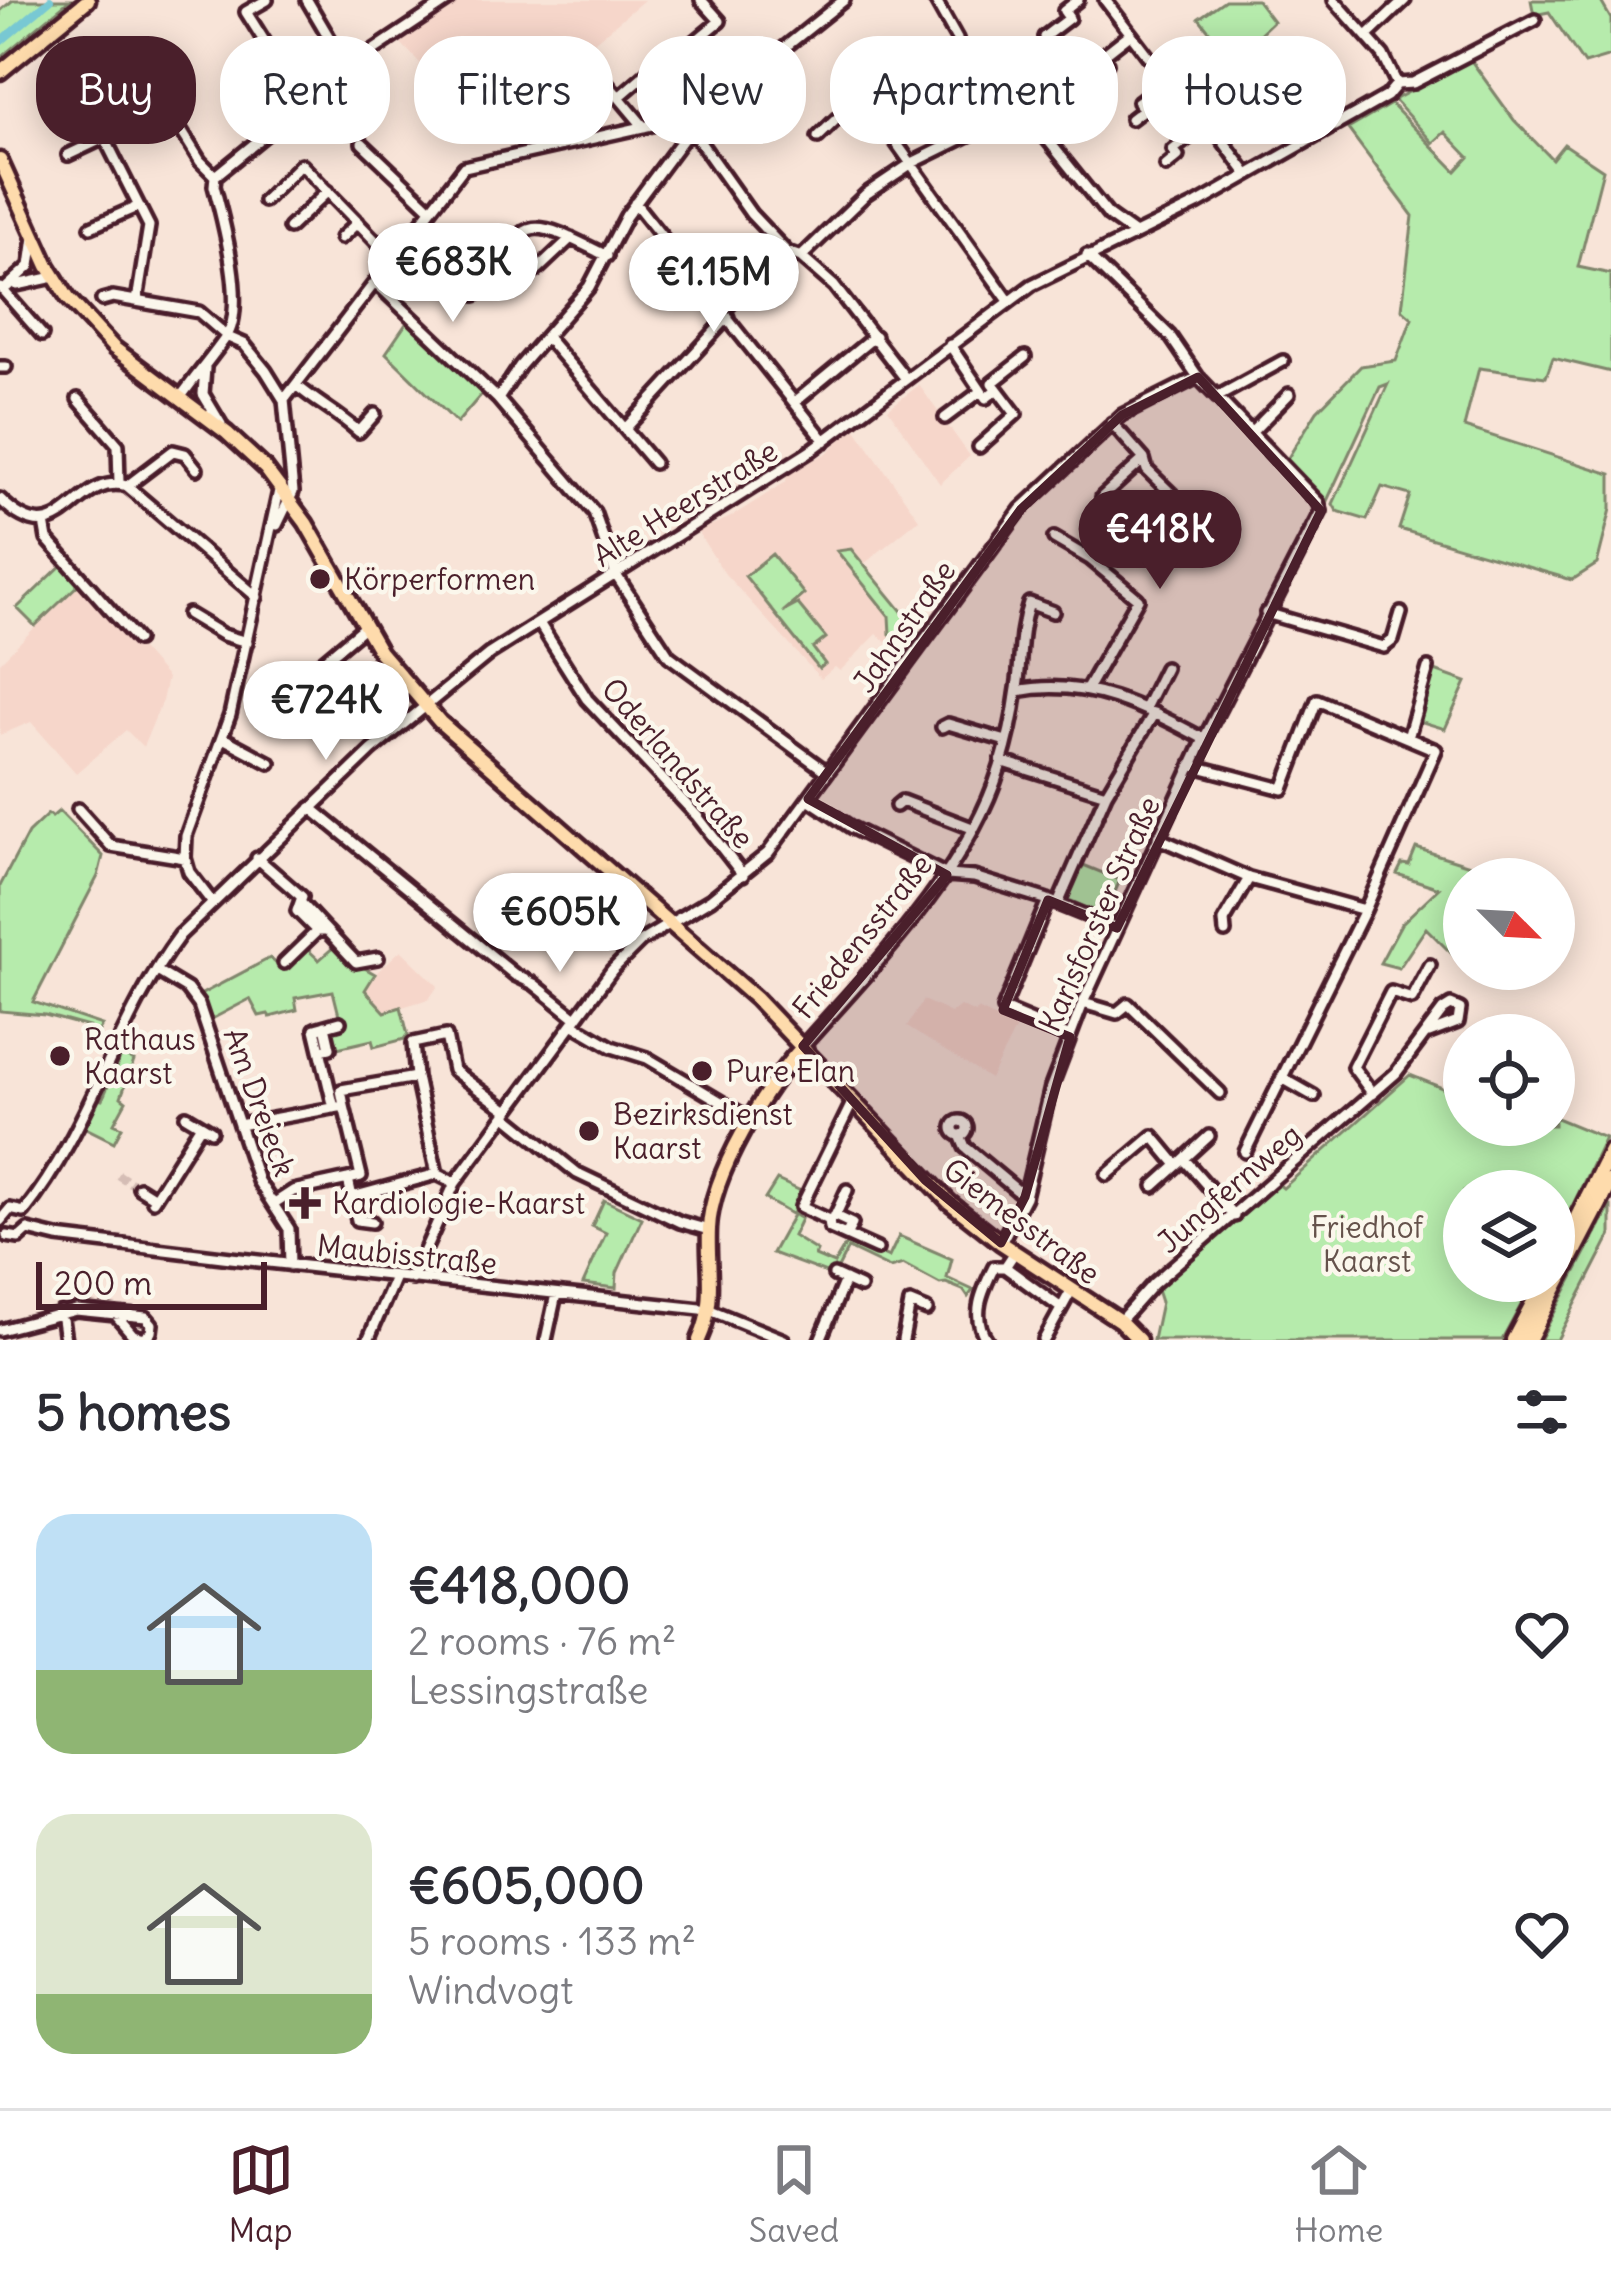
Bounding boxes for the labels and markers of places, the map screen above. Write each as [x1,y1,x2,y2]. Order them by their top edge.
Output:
pin: €683K [369,223,537,325]
pin: €1.15M [616,233,812,335]
pin: €418K [1076,490,1244,592]
place label: Körperformen [344,560,535,598]
marker: Körperformen [307,566,333,592]
pin: €724K [242,661,410,763]
pin: €605K [476,873,644,975]
place label: Rathaus Kaarst [84,1020,196,1092]
marker: Rathaus Kaarst [47,1043,73,1069]
place label: Pure Elan [726,1052,855,1090]
marker: Pure Elan [689,1058,715,1084]
place label: Bezirksdienst Kaarst [613,1095,793,1167]
marker: Bezirksdienst Kaarst [576,1118,602,1144]
place label: Kardiologie-Kaarst [332,1184,585,1222]
marker: Kardiologie-Kaarst [289,1187,321,1219]

